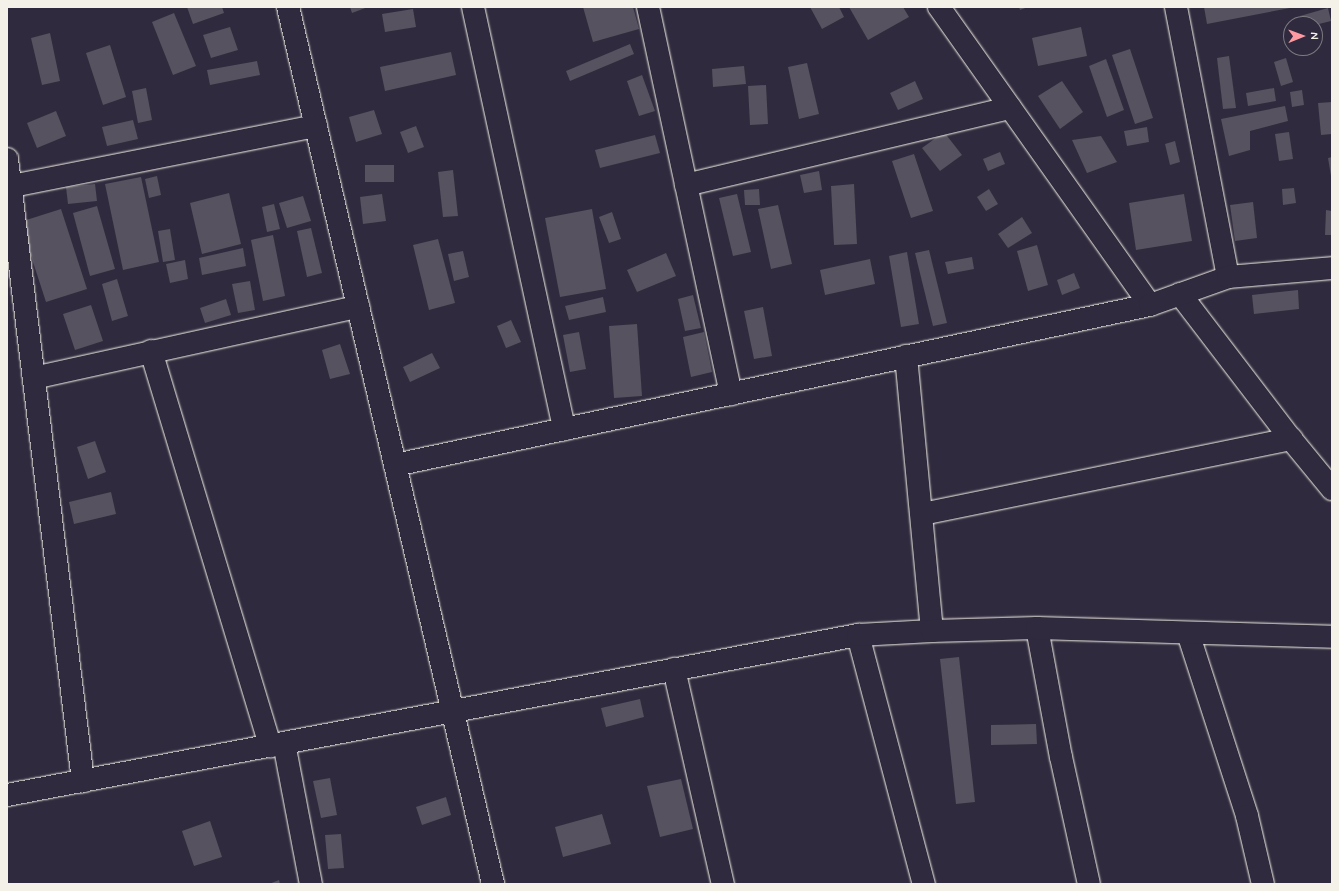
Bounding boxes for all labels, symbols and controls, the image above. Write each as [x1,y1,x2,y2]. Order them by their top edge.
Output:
north arrow [1283,16,1323,56]
text: N [1307,32,1321,40]

